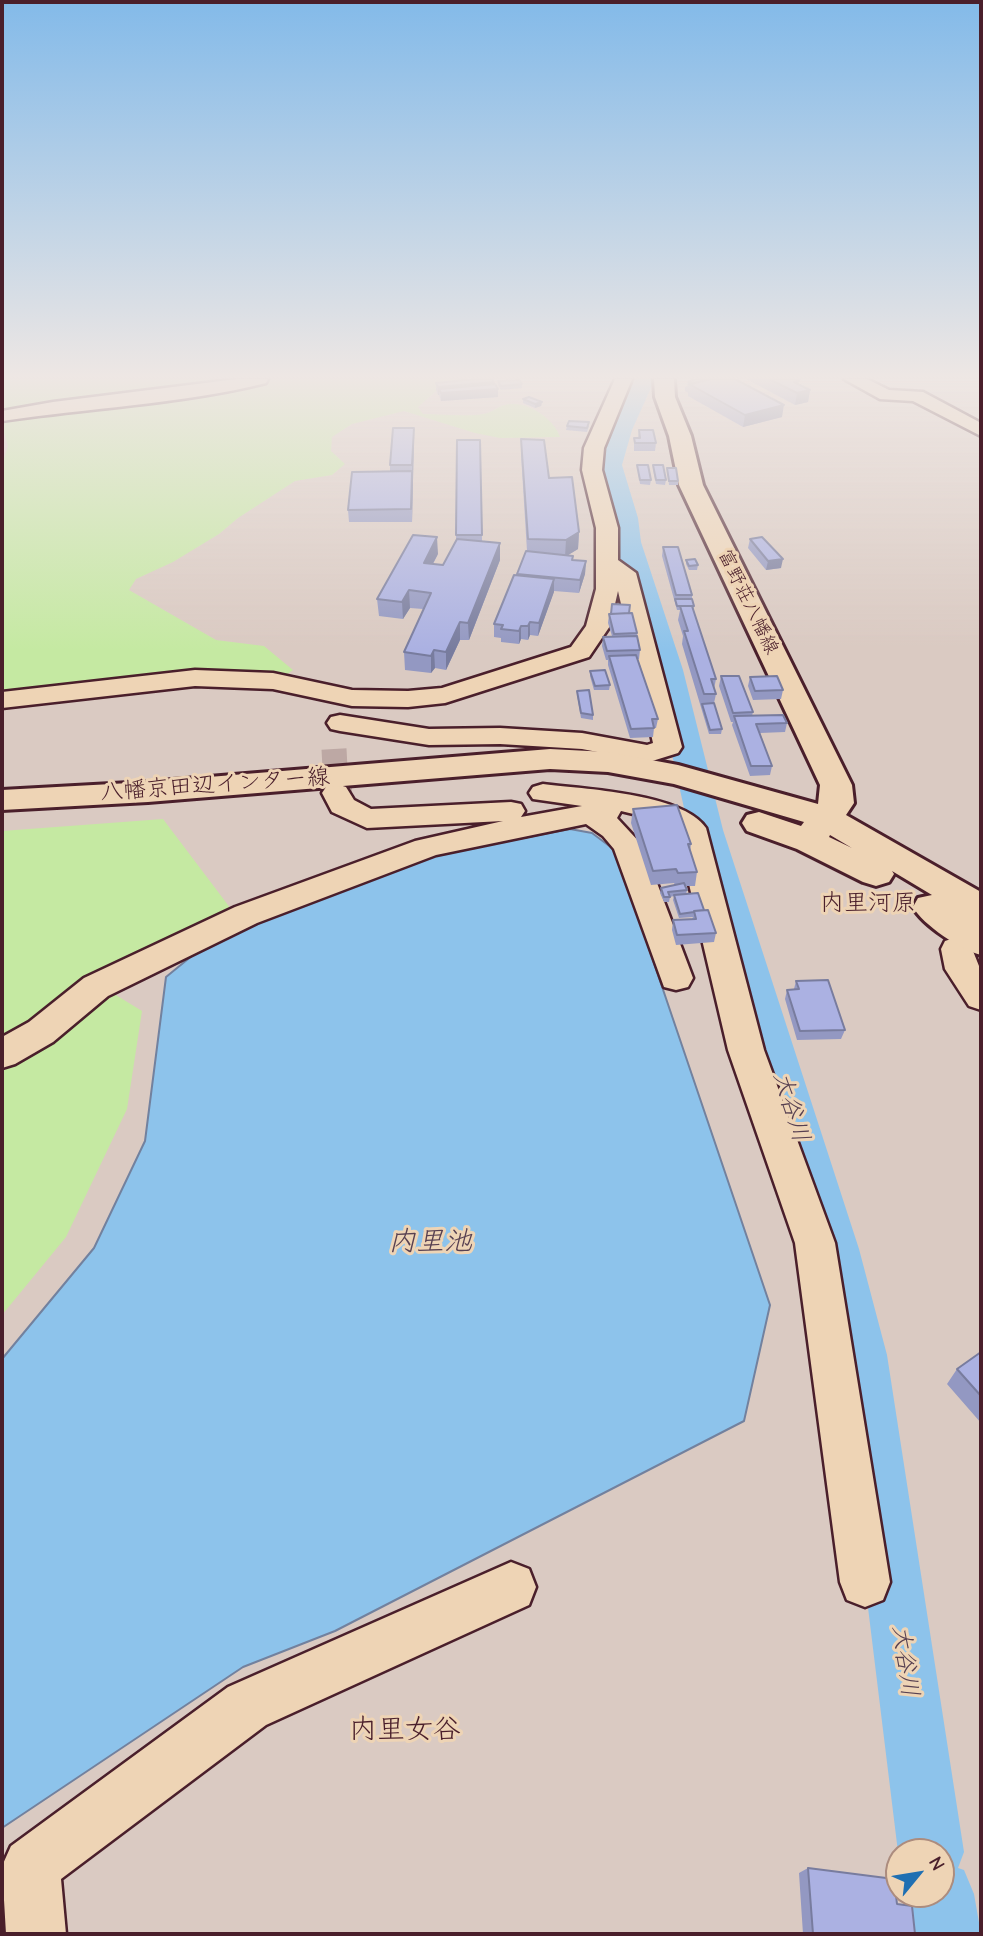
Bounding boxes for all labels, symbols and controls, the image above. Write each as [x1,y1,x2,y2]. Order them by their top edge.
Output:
street label: 富野荘八幡線 [713,546,783,658]
street label: 八幡京田辺インター線 [99,763,331,807]
district label: 内里河原 [820,889,916,917]
water label: 大谷川 [767,1068,815,1146]
water label: 内里池 [388,1225,472,1259]
water label: 大谷川 [886,1623,924,1699]
district label: 内里女谷 [349,1713,461,1747]
north arrow [885,1838,955,1908]
text: N [924,1853,949,1874]

